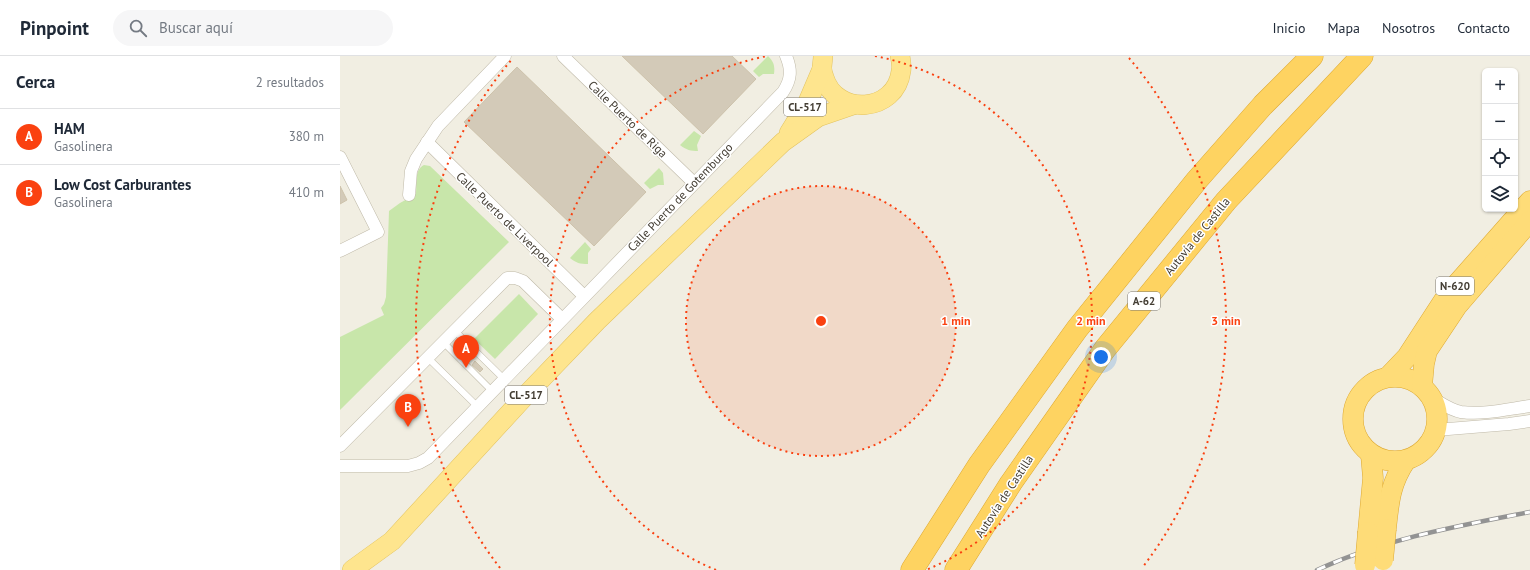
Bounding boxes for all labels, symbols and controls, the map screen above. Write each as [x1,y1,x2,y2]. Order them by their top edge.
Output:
search box [113,10,393,46]
text: Pinpoint [20,16,89,40]
icon: search [127,17,149,39]
text: Buscar aquí [159,18,233,37]
text: Inicio [1272,19,1305,37]
text: Mapa [1327,19,1360,37]
text: Nosotros [1382,19,1435,37]
text: Contacto [1457,19,1510,37]
map controls [1482,68,1518,212]
button: + [1482,68,1518,104]
text: Cerca [16,71,55,93]
text: 2 resultados [256,74,324,91]
street label: Calle Puerto de Riga [585,77,671,161]
road number: CL-517 [784,98,826,116]
button: − [1482,104,1518,140]
text: HAM [54,119,85,138]
text: A [25,128,33,145]
text: 380 m [289,128,324,145]
text: Gasolinera [54,138,113,155]
street label: Calle Puerto de Gotemburgo [624,140,736,254]
button: locate [1482,140,1518,176]
street label: Calle Puerto de Liverpool [453,169,557,270]
text: Low Cost Carburantes [54,175,191,194]
button: layers [1482,176,1518,212]
text: B [25,184,33,201]
text: 410 m [289,184,324,201]
text: Gasolinera [54,194,113,211]
street label: Autovía de Castilla [1161,194,1233,278]
road number: N-620 [1436,277,1474,295]
road number: A-62 [1128,292,1160,310]
text: 1 min [941,313,971,328]
text: 2 min [1076,313,1106,328]
text: 3 min [1211,313,1241,328]
centre of rings [814,314,828,328]
pin: A [453,335,479,368]
your location [1091,347,1111,367]
road number: CL-517 [505,386,547,404]
pin: B [395,394,421,427]
street label: Autovía de Castilla [972,452,1036,540]

